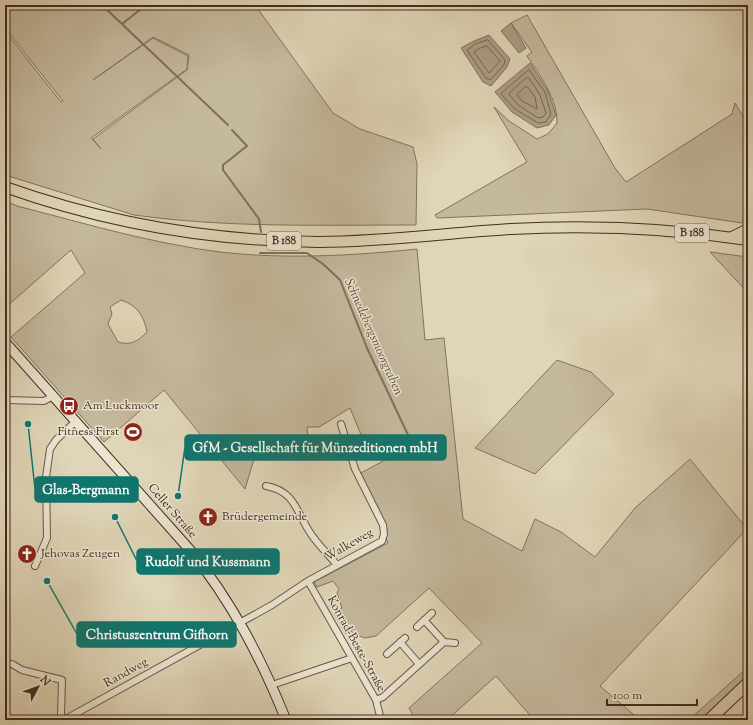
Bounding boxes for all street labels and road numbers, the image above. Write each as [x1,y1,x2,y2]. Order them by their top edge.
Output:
road number: B 188 [675,224,709,242]
road number: B 188 [267,232,301,250]
street label: Celler Straße [143,480,201,543]
street label: Walkeweg [321,524,377,566]
street label: Konrad-Beste-Straße [322,593,390,696]
street label: Randweg [101,653,151,692]

